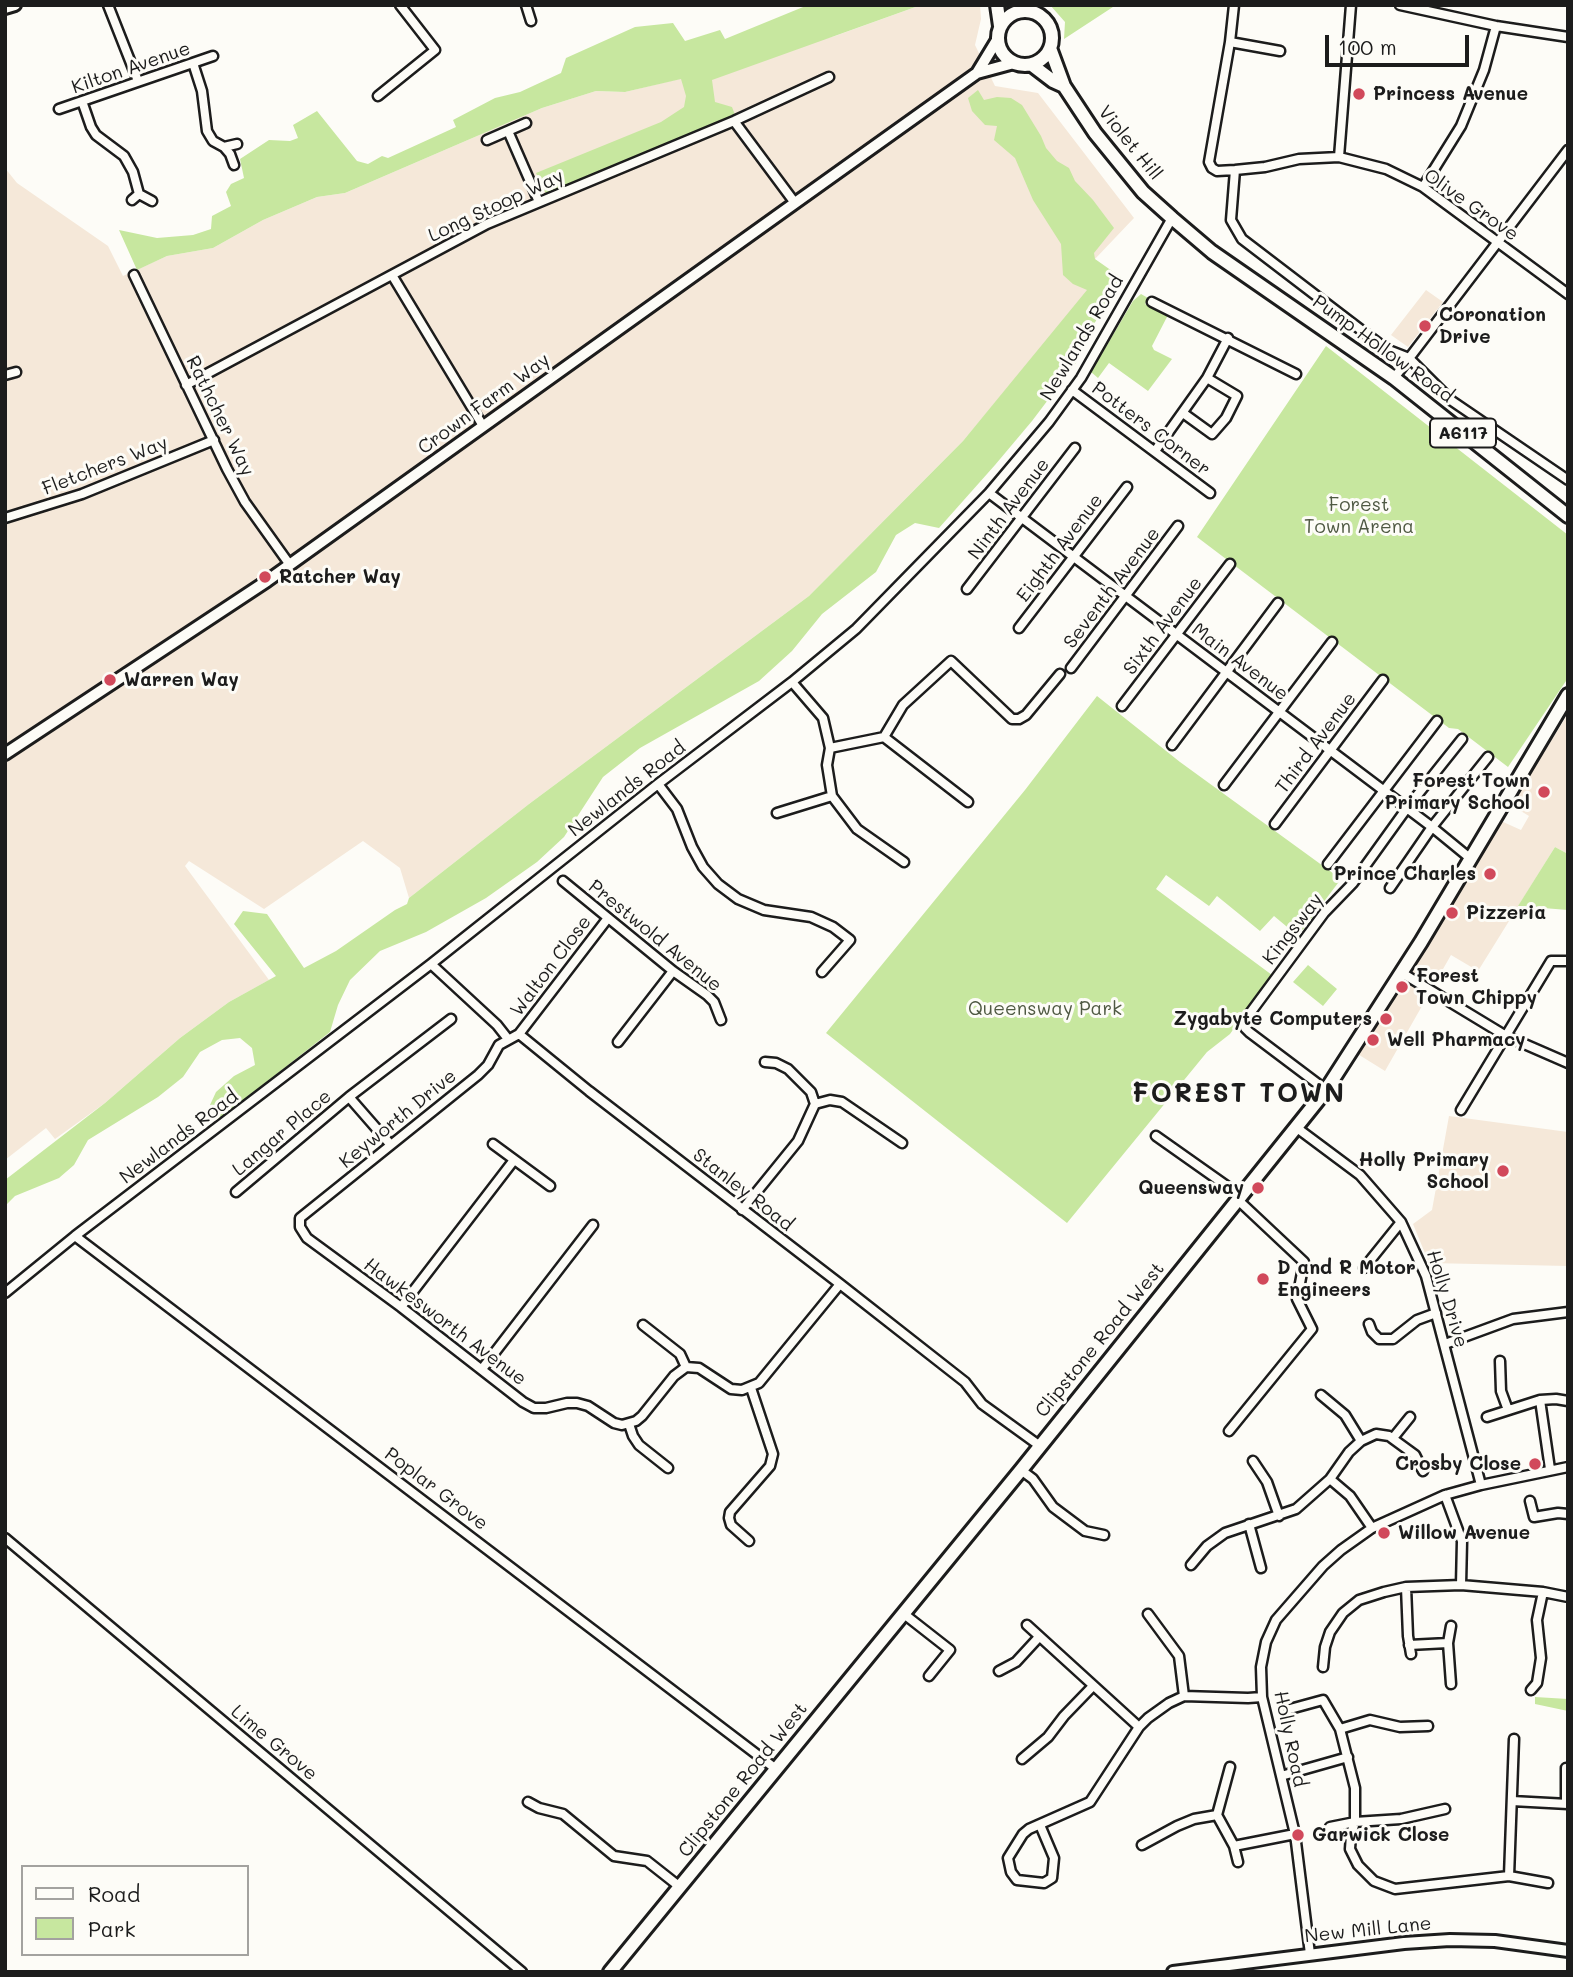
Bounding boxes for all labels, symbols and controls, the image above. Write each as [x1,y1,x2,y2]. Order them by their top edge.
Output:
scale bar [1328,21,1472,65]
text: 100 m [1338,33,1397,60]
street label: Kilton Avenue [69,37,193,99]
place label: Princess Avenue [1373,83,1528,105]
marker: Princess Avenue [1351,86,1367,102]
street label: Violet Hill [1093,101,1167,185]
street label: Olive Grove [1419,164,1523,246]
street label: Long Stoop Way [425,165,567,247]
street label: Newlands Road [1036,271,1128,405]
street label: Pump Hollow Road [1308,290,1458,408]
place label: Coronation Drive [1439,304,1546,348]
marker: Coronation Drive [1417,318,1433,334]
street label: Crown Farm Way [414,349,554,459]
street label: Rathcher Way [181,352,259,480]
street label: Potters Corner [1087,377,1215,481]
road number: A6117 [1430,418,1496,447]
street label: Fletchers Way [39,432,171,500]
street label: Ninth Avenue [963,454,1055,564]
street label: Eighth Avenue [1012,489,1108,607]
park label: Forest Town Arena [1304,494,1414,538]
street label: Seventh Avenue [1059,523,1165,653]
place label: Ratcher Way [279,566,401,588]
marker: Ratcher Way [257,569,273,585]
street label: Sixth Avenue [1119,572,1207,680]
street label: Main Avenue [1187,618,1293,706]
place label: Warren Way [124,669,239,691]
marker: Warren Way [102,672,118,688]
street label: Third Avenue [1271,688,1361,798]
street label: Newlands Road [564,736,690,842]
place label: Forest Town Primary School [1384,770,1530,814]
marker: Forest Town Primary School [1536,784,1552,800]
place label: Prince Charles [1334,863,1476,885]
marker: Prince Charles [1482,866,1498,882]
street label: Prestwold Avenue [584,875,726,997]
street label: Kingsway [1258,889,1328,969]
place label: Pizzeria [1466,902,1546,924]
marker: Pizzeria [1444,905,1460,921]
street label: Walton Close [506,911,596,1021]
place label: Forest Town Chippy [1416,965,1537,1009]
marker: Forest Town Chippy [1394,979,1410,995]
park label: Queensway Park [968,998,1122,1020]
place label: Zygabyte Computers [1173,1008,1372,1030]
marker: Zygabyte Computers [1378,1011,1394,1027]
place label: Well Pharmacy [1387,1029,1526,1051]
marker: Well Pharmacy [1365,1032,1381,1048]
street label: Keyworth Drive [335,1065,461,1173]
district label: FOREST TOWN [1133,1078,1345,1110]
street label: Newlands Road [115,1085,243,1189]
street label: Langar Place [228,1085,336,1181]
street label: Stanley Road [688,1144,798,1236]
place label: Holly Primary School [1359,1149,1489,1193]
marker: Holly Primary School [1495,1163,1511,1179]
place label: Queensway [1138,1177,1244,1199]
marker: Queensway [1250,1180,1266,1196]
street label: Holly Drive [1421,1248,1473,1350]
street label: Hawkesworth Avenue [359,1253,531,1391]
place label: D and R Motor Engineers [1277,1257,1416,1301]
street label: Clipstone Road West [1031,1258,1169,1422]
marker: D and R Motor Engineers [1255,1271,1271,1287]
street label: Poplar Grove [380,1443,492,1535]
place label: Crosby Close [1395,1453,1521,1475]
marker: Crosby Close [1527,1456,1543,1472]
place label: Willow Avenue [1398,1522,1530,1544]
marker: Willow Avenue [1376,1525,1392,1541]
street label: Holly Road [1269,1689,1311,1789]
street label: Clipstone Road West [674,1698,812,1862]
street label: Lime Grove [226,1700,322,1786]
place label: Garwick Close [1312,1824,1449,1846]
marker: Garwick Close [1290,1827,1306,1843]
legend [21,1865,248,1956]
text: Road [88,1880,140,1907]
street label: New Mill Lane [1304,1912,1432,1948]
text: Park [88,1915,136,1942]

